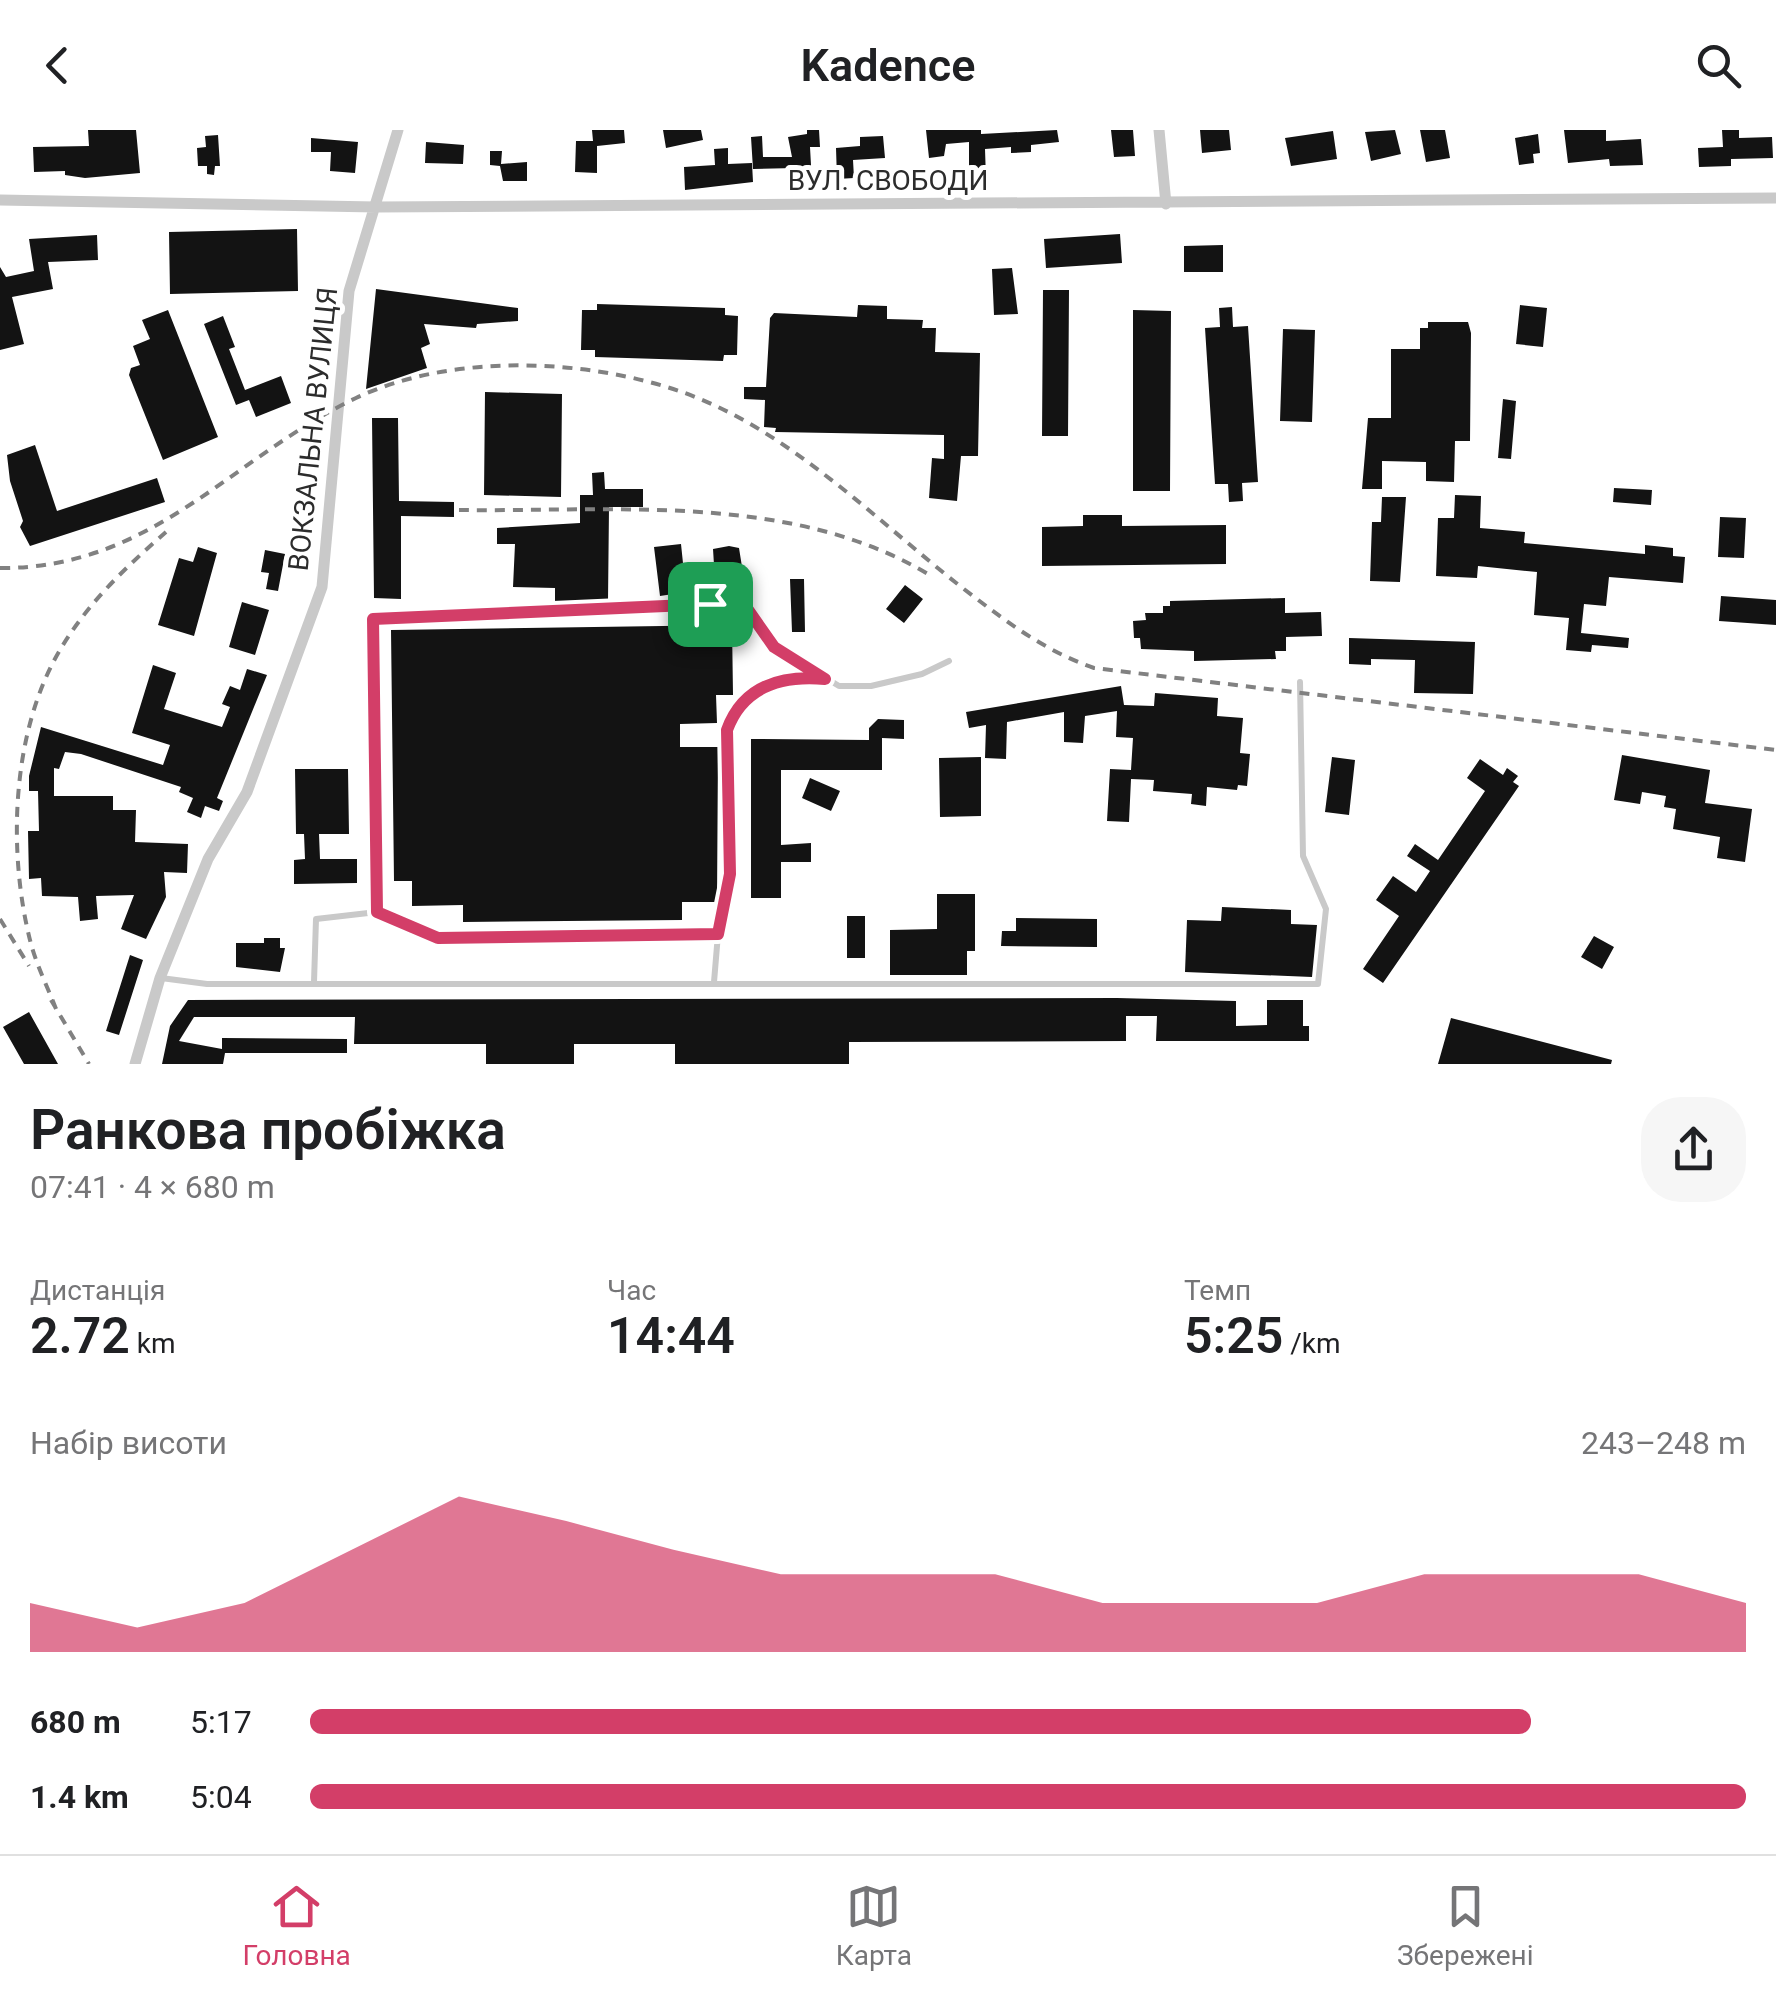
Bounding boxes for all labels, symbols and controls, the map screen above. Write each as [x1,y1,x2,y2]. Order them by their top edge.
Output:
icon: back [30,38,85,93]
icon: search [1691,38,1746,93]
text: Kadence [800,39,976,92]
street label: ВУЛ. СВОБОДИ [788,164,988,197]
street label: ВОКЗАЛЬНА ВУЛИЦЯ [282,286,344,572]
pin [668,562,753,647]
icon: arrive [683,577,738,632]
button: share [1641,1097,1746,1202]
text: Ранкова пробіжка [30,1098,506,1162]
text: 07:41 · 4 × 680 m [30,1168,275,1206]
text: Дистанція [30,1274,165,1307]
text: Час [607,1274,656,1307]
text: Темп [1184,1274,1251,1307]
text: 2.72 [30,1307,130,1365]
text: 14:44 [607,1307,735,1365]
text: 5:25 [1184,1307,1283,1365]
text: km [130,1327,176,1360]
text: /km [1283,1327,1341,1360]
text: Набір висоти [30,1424,227,1462]
text: 243–248 m [1581,1424,1746,1462]
text: 680 m [30,1703,121,1741]
text: 5:17 [190,1703,252,1741]
text: 1.4 km [30,1778,129,1816]
text: 5:04 [190,1778,252,1816]
tab: Головна [242,1879,351,1972]
tab: Карта [836,1879,912,1972]
tab: Збережені [1397,1879,1534,1972]

